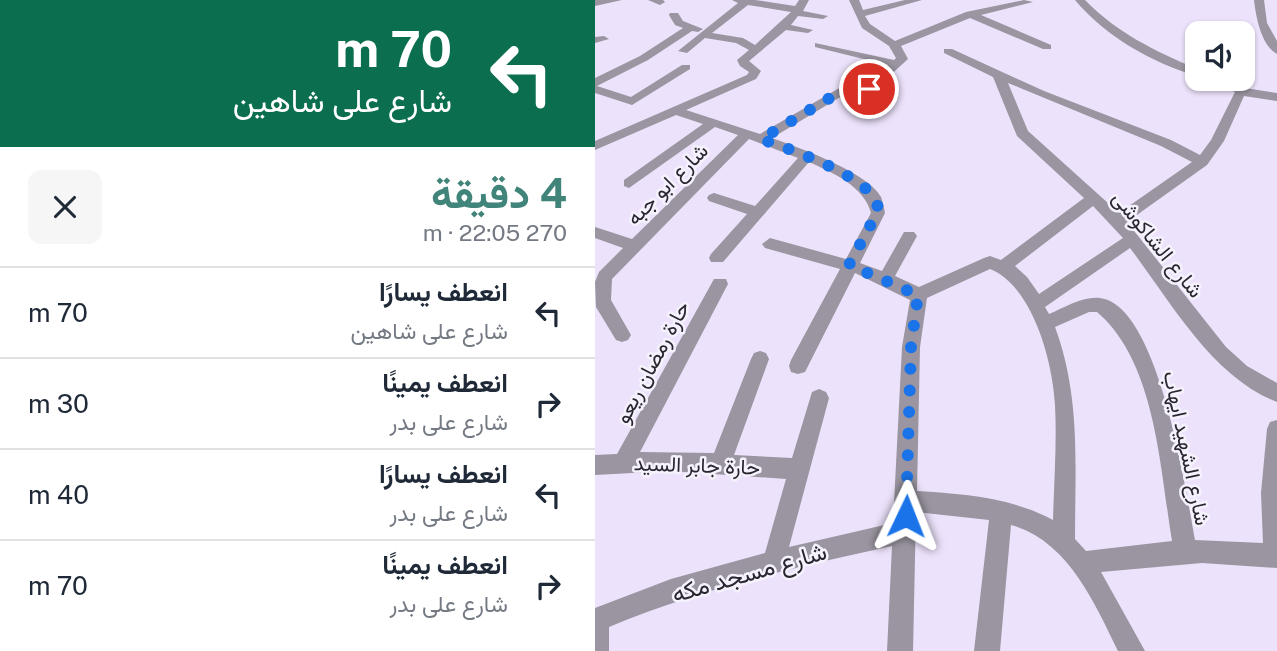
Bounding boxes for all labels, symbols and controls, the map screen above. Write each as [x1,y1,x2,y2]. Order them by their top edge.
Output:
text: 70 m [335,20,452,78]
map controls [1185,21,1255,91]
button: sound [1185,21,1255,91]
icon: left [476,28,567,119]
pin [839,59,899,119]
icon: arrive [850,70,888,108]
text: شارع على شاهين [233,82,452,119]
street label: شارع ابو جبه [621,138,714,231]
text: 4 دقيقة [431,168,567,217]
button: close [28,170,102,244]
street label: شارع الشاكوشى [1106,185,1209,304]
text: 270 m · 22:05 [423,219,567,246]
text: انعطف يسارًا [379,276,508,307]
icon: left [529,294,567,332]
text: 70 m [28,297,88,328]
street label: حارة رمضان ريعو [609,297,696,428]
text: شارع على شاهين [350,317,508,344]
text: انعطف يمينًا [382,367,508,398]
street label: شارع الشهيد ايهاب [1156,369,1216,528]
icon: right [529,385,567,423]
text: 30 m [28,388,89,419]
text: شارع على بدر [389,408,508,435]
street label: حارة جابر السيد [633,450,761,481]
text: انعطف يسارًا [379,458,508,489]
icon: left [529,476,567,514]
text: 40 m [28,479,89,510]
position arrow [869,479,943,553]
text: شارع على بدر [389,499,508,526]
street label: شارع مسجد مكه [668,537,830,610]
text: انعطف يمينًا [382,549,508,580]
icon: right [529,567,567,605]
text: 70 m [28,570,88,601]
text: شارع على بدر [389,590,508,617]

